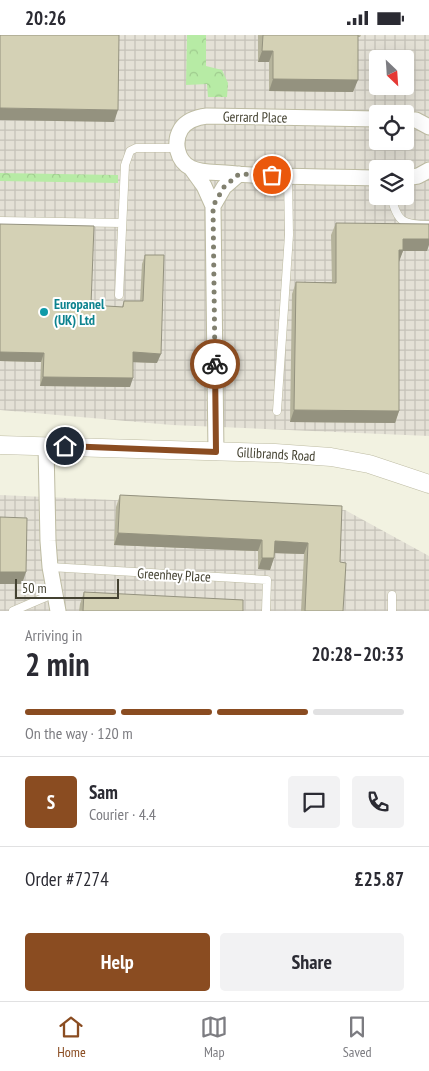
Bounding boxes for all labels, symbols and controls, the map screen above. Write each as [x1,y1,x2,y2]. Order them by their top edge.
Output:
text: 20:26 [25,6,66,30]
north arrow [369,50,414,95]
map controls [369,50,414,205]
button: locate [369,105,414,150]
street label: Gerrard Place [223,107,288,127]
pin [251,154,293,196]
button: layers [369,160,414,205]
icon: bag [258,161,286,189]
place label: Europanel (UK) Ltd [54,295,105,329]
marker: Europanel (UK) Ltd [38,306,50,318]
courier [190,339,240,389]
icon: bike [201,350,229,378]
pin [44,425,86,467]
icon: home [51,432,79,460]
street label: Gillibrands Road [236,443,316,465]
street label: Greenhey Place [137,564,211,586]
scale bar [15,576,119,599]
text: 50 m [22,579,47,597]
text: Arriving in [25,625,82,645]
text: 20:28–20:33 [311,642,404,666]
text: 2 min [25,643,90,685]
text: On the way · 120 m [25,723,133,743]
button: chat [288,776,340,828]
button: phone [352,776,404,828]
text: Sam [89,780,118,804]
text: S [47,790,55,814]
text: Courier · 4.4 [89,804,156,824]
text: Order #7274 [25,867,109,891]
text: £25.87 [355,867,404,891]
button: Help [25,933,210,991]
button: Share [220,933,404,991]
tab: Home [57,1013,86,1061]
tab: Map [200,1013,228,1061]
tab: Saved [343,1013,372,1061]

